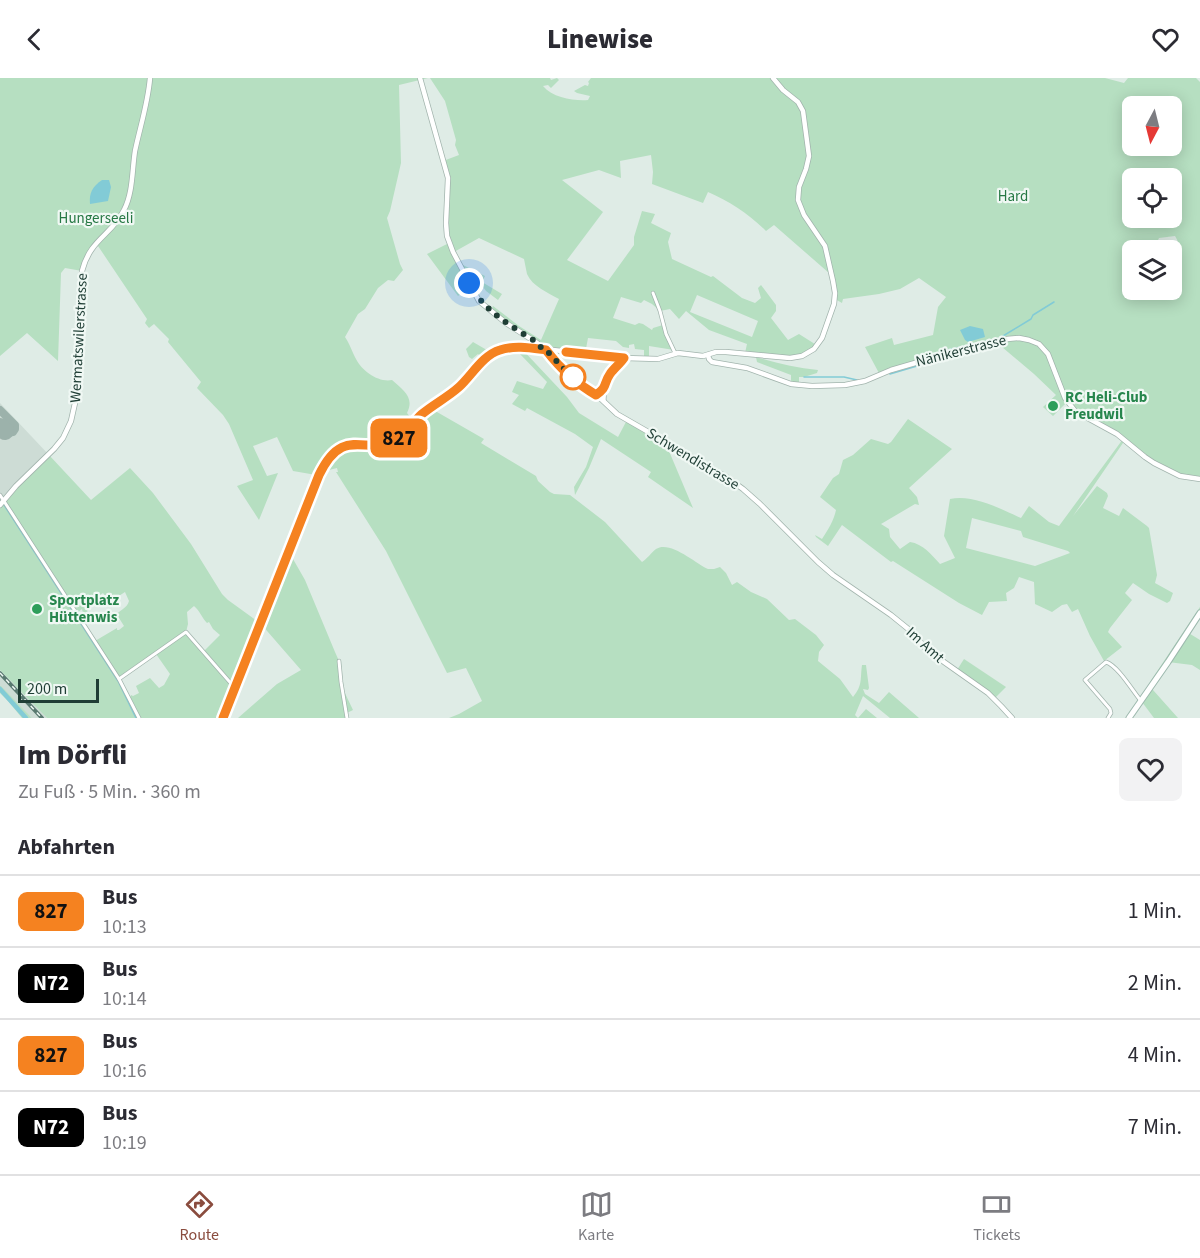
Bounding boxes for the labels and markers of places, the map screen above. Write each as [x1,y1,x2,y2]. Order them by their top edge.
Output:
unlabelled marker [560,364,586,390]
place label: RC Heli-Club Freudwil [1065,387,1148,425]
marker: RC Heli-Club Freudwil [1046,399,1060,413]
place label: Sportplatz Hüttenwis [49,590,119,628]
marker: Sportplatz Hüttenwis [30,602,44,616]

